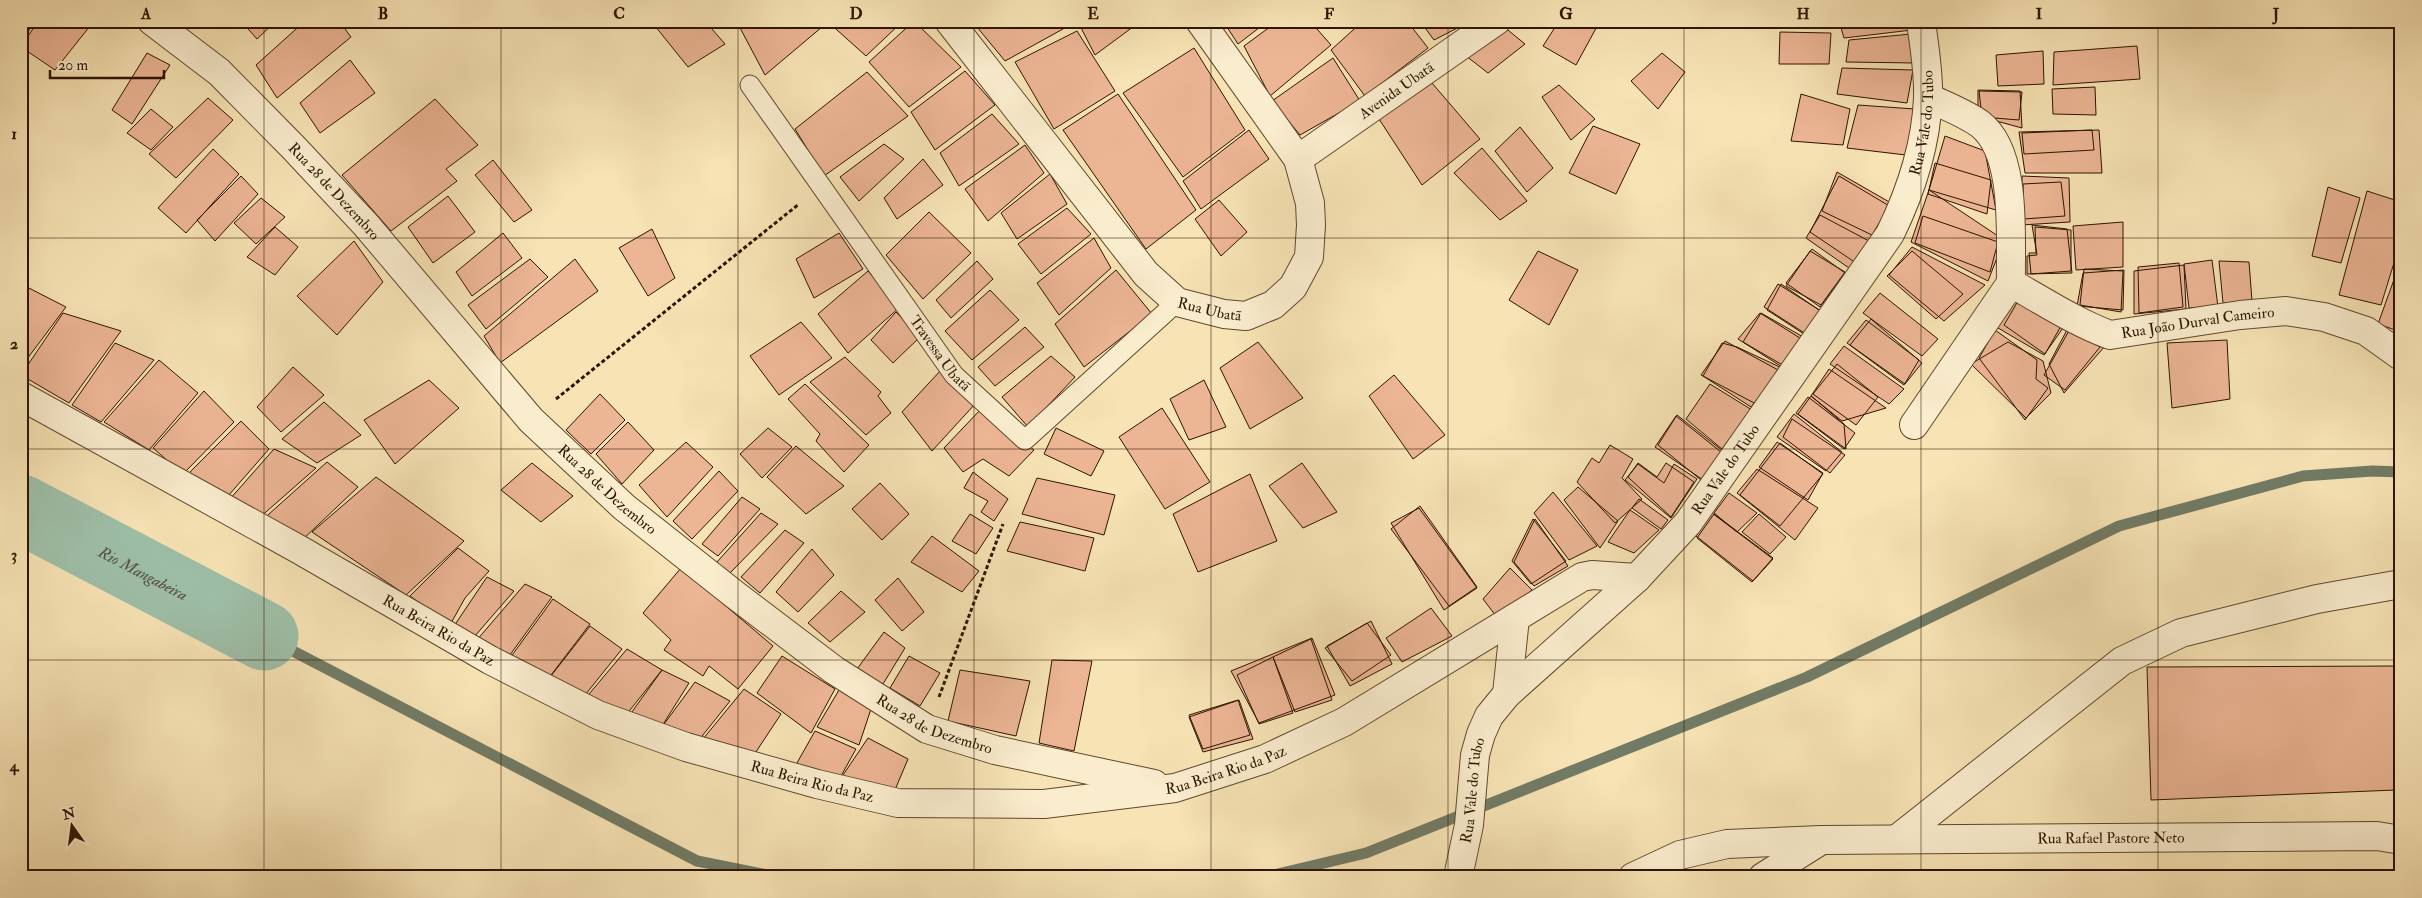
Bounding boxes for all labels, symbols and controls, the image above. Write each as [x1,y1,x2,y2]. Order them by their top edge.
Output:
text: A [140,4,152,24]
text: B [378,4,388,24]
text: C [613,4,625,24]
text: D [849,4,863,24]
text: E [1087,4,1099,24]
text: F [1324,4,1334,24]
text: G [1559,4,1573,24]
text: H [1796,4,1810,24]
text: I [2036,4,2043,24]
text: J [2272,4,2280,25]
scale bar [50,48,164,80]
text: 20 m [58,56,88,75]
street label: Avenida Ubatã [1355,58,1439,124]
street label: Rua Vale do Tubo [1905,70,1938,178]
text: 1 [11,124,17,144]
street label: Rua 28 de Dezembro [284,139,384,244]
street label: Rua Ubatã [1176,294,1243,326]
street label: Rua João Durval Cameiro [2120,303,2275,343]
street label: Travessa Ubatã [905,312,975,396]
text: 2 [10,334,18,354]
street label: Rua Vale do Tubo [1688,421,1764,519]
street label: Rua 28 de Dezembro [553,441,660,539]
water label: Rio Mangabeira [94,542,191,605]
text: 3 [11,545,17,565]
street label: Rua Beira Rio da Paz [379,591,498,671]
street label: Rua 28 de Dezembro [872,690,995,759]
street label: Rua Vale do Tubo [1456,736,1489,845]
street label: Rua Beira Rio da Paz [1164,741,1289,799]
text: 4 [9,756,20,776]
street label: Rua Beira Rio da Paz [748,757,876,807]
north arrow [48,800,98,850]
text: N [60,804,78,824]
street label: Rua Rafael Pastore Neto [2037,828,2184,848]

